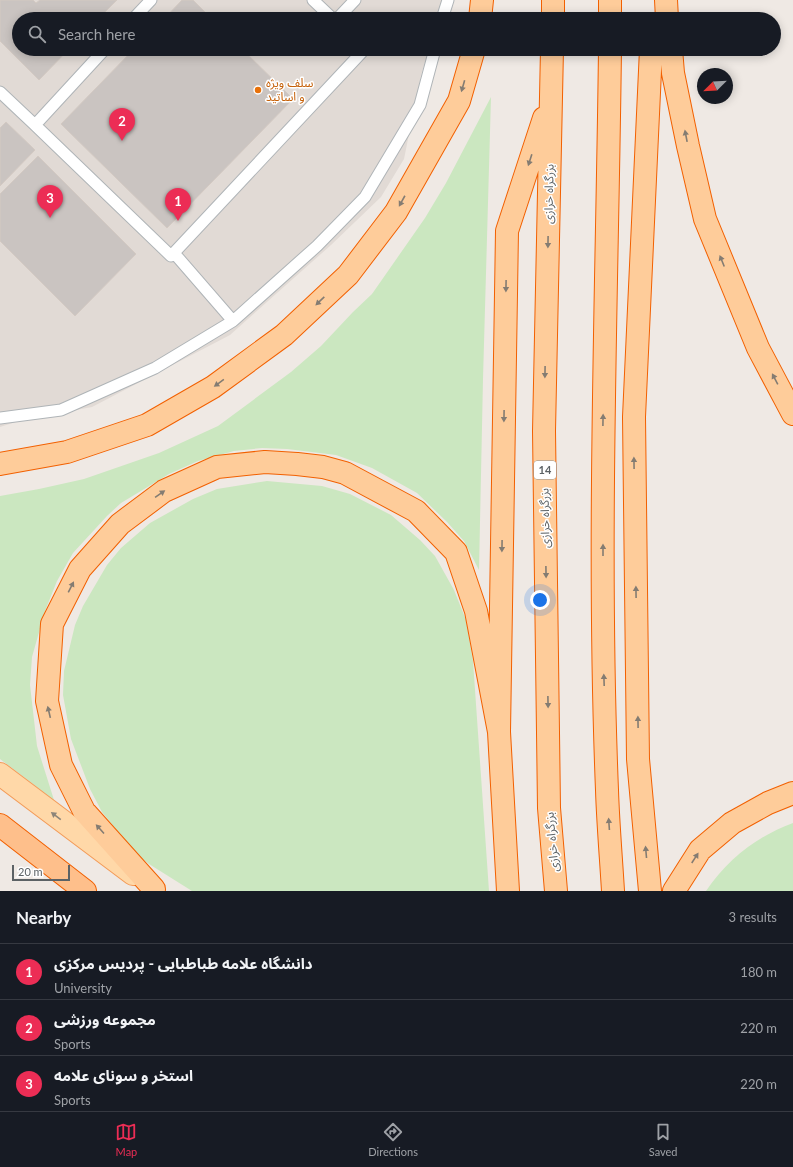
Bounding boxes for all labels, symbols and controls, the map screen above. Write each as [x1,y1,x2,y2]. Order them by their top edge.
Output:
search box [12,12,781,56]
icon: search [26,23,48,45]
text: Search here [58,25,135,43]
north arrow [697,68,733,104]
place label: سلف ویژه و اساتید [266,75,313,104]
one-way arrow [460,81,466,93]
marker: سلف ویژه و اساتید [253,85,263,95]
pin: 2 [109,108,135,141]
one-way arrow [682,130,688,142]
one-way arrow [527,154,533,166]
street label: بزرگراه خرازی [540,164,557,224]
pin: 3 [37,185,63,218]
pin: 1 [165,188,191,221]
one-way arrow [399,195,406,207]
one-way arrow [545,236,551,249]
one-way arrow [718,254,724,266]
one-way arrow [503,280,509,293]
one-way arrow [315,296,325,306]
one-way arrow [542,366,549,378]
one-way arrow [771,374,778,385]
one-way arrow [214,378,225,387]
one-way arrow [501,410,507,423]
one-way arrow [600,413,606,426]
one-way arrow [631,456,637,469]
road number: 14 [534,461,556,479]
street label: بزرگراه خرازی [536,488,553,548]
one-way arrow [155,490,165,498]
one-way arrow [499,540,505,553]
one-way arrow [600,543,606,556]
one-way arrow [543,566,549,579]
one-way arrow [68,581,75,593]
one-way arrow [633,585,639,598]
your location [530,590,550,610]
one-way arrow [601,673,607,686]
one-way arrow [544,696,551,708]
one-way arrow [46,706,52,718]
one-way arrow [635,715,641,728]
one-way arrow [50,811,61,820]
street label: بزرگراه خرازی [541,812,562,873]
one-way arrow [606,817,612,830]
one-way arrow [95,824,105,834]
one-way arrow [643,846,650,858]
one-way arrow [691,853,699,863]
scale bar [12,863,70,882]
text: 20 m [18,865,43,878]
text: Nearby [16,907,71,928]
text: 3 results [729,909,777,925]
text: دانشگاه علامه طباطبایی - پردیس مرکزی [54,954,313,972]
text: 1 [25,964,33,980]
text: 180 m [740,964,777,980]
text: University [54,980,112,996]
text: مجموعه ورزشی [54,1010,156,1028]
text: 2 [25,1020,33,1036]
text: 220 m [740,1020,777,1036]
text: Sports [54,1036,91,1052]
text: استخر و سونای علامه [54,1066,193,1084]
text: 3 [25,1076,33,1092]
text: 220 m [740,1076,777,1092]
text: Sports [54,1092,91,1108]
tab: Map [115,1121,137,1158]
tab: Directions [368,1121,418,1158]
tab: Saved [649,1121,678,1158]

